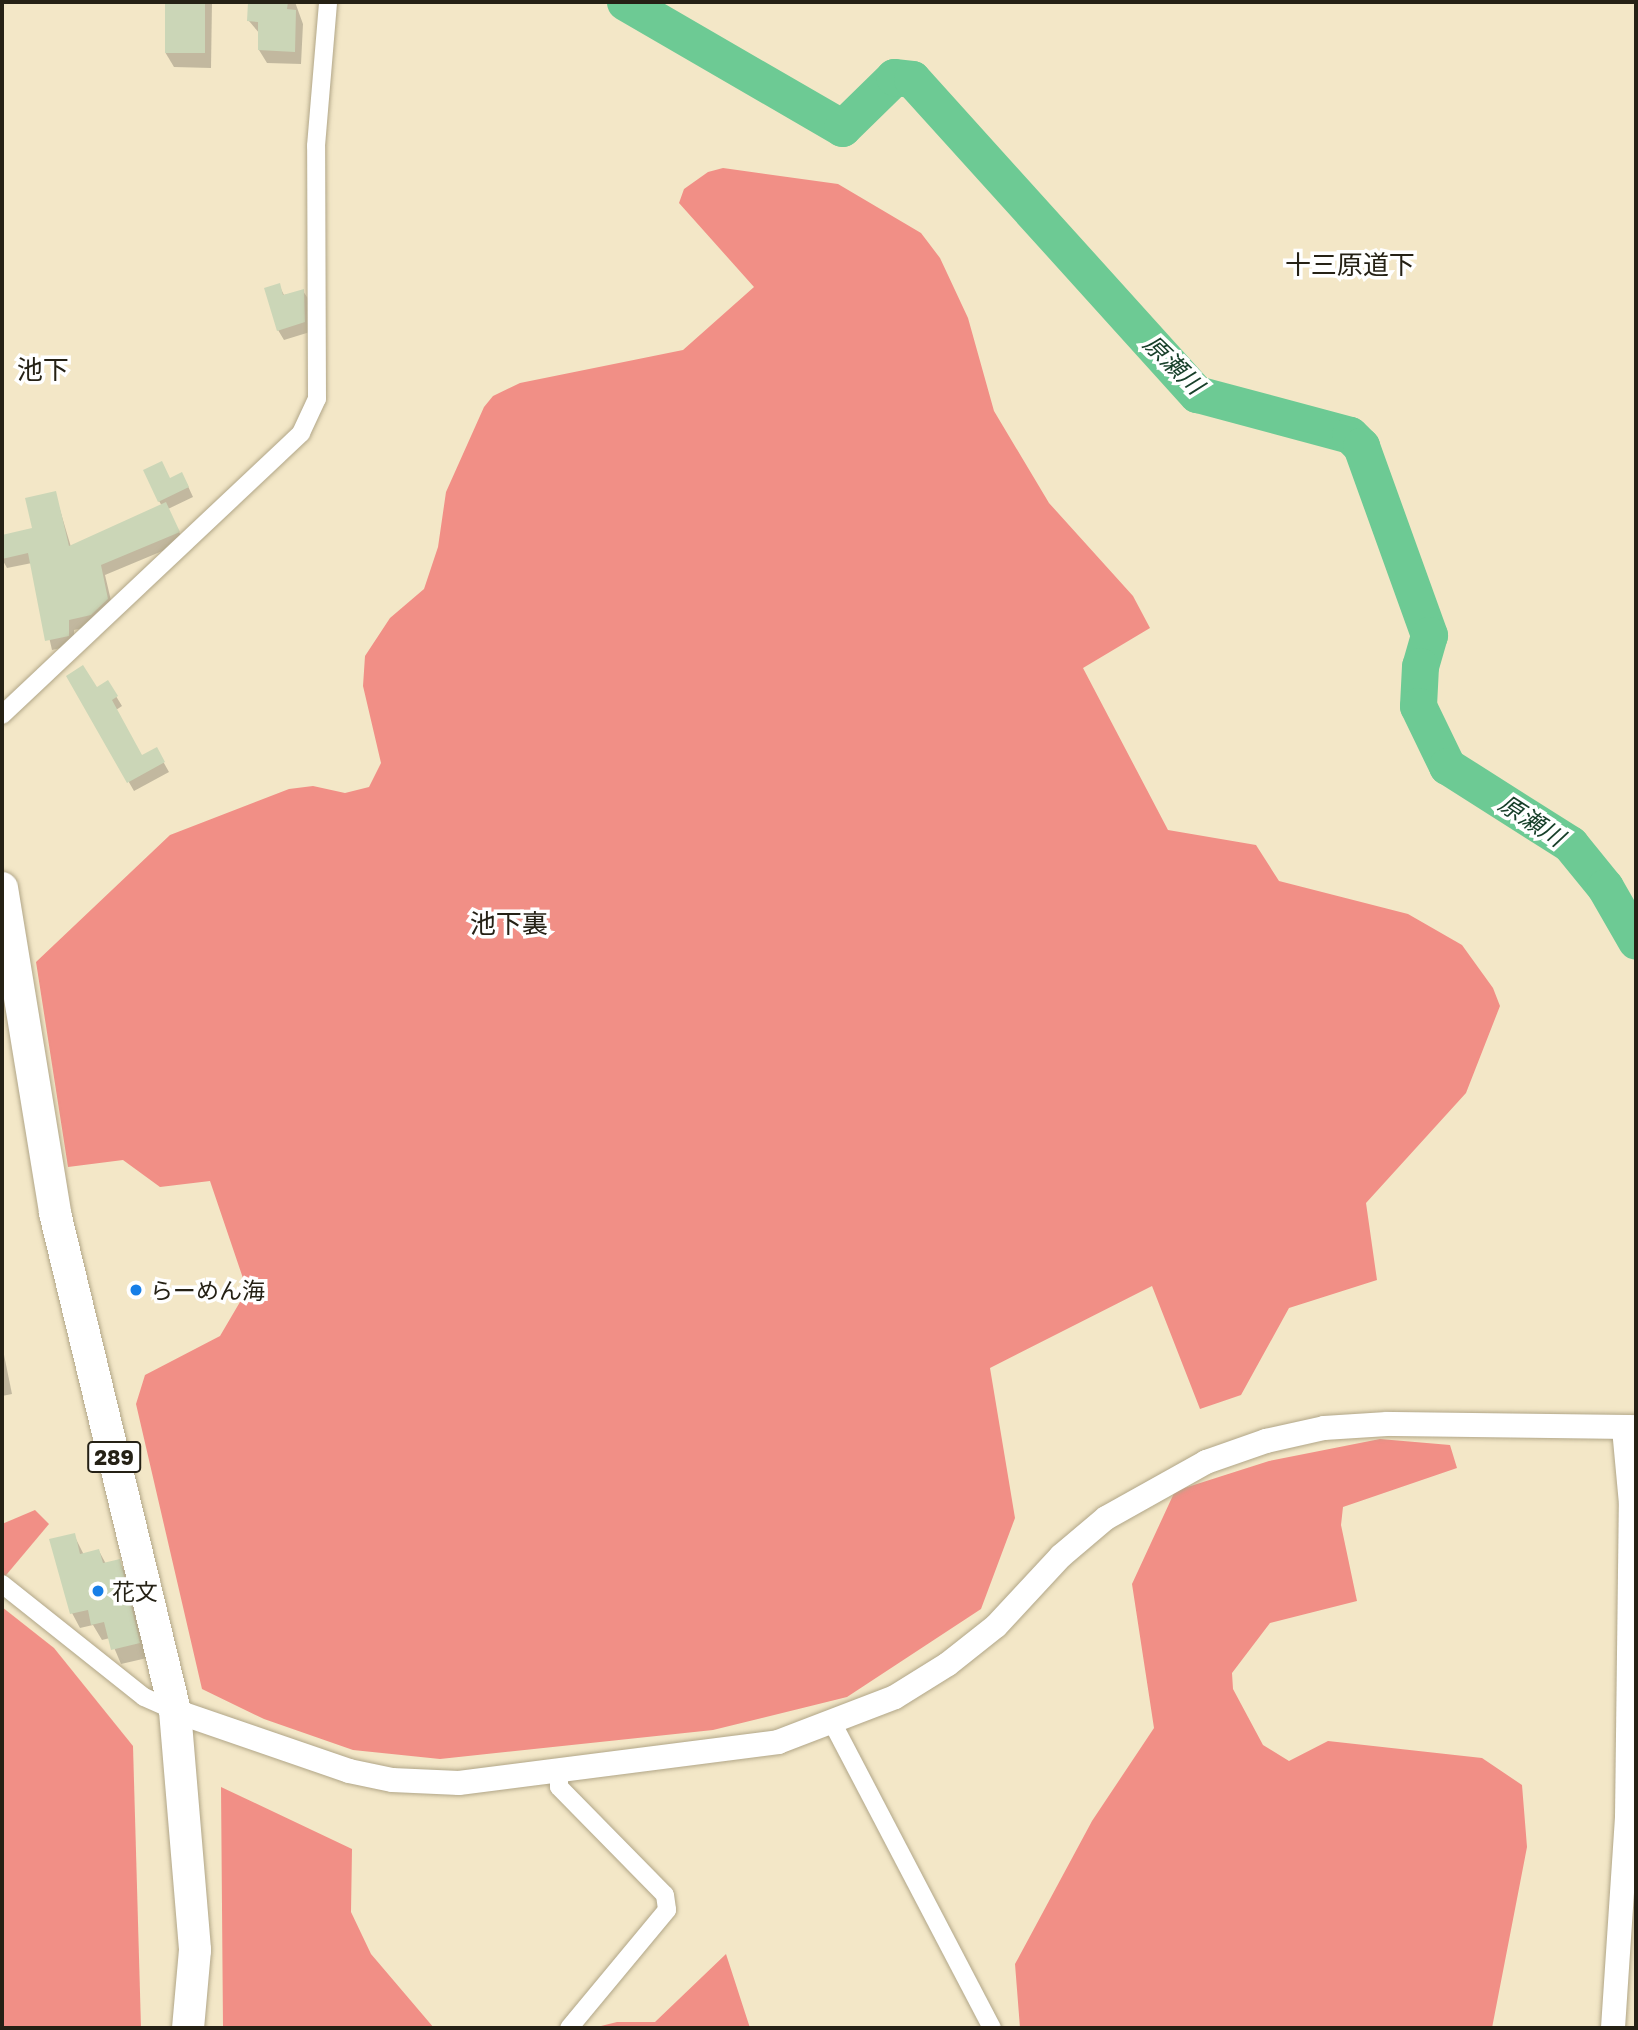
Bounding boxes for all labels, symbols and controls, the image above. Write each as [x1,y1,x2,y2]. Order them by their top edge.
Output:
district label: 十三原道下 [1285,249,1415,281]
water label: 原瀬川 [1138,329,1210,399]
district label: 池下 [17,354,69,386]
water label: 原瀬川 [1494,788,1570,852]
district label: 池下裏 [470,908,548,940]
place label: らーめん海 [150,1276,265,1304]
marker: らーめん海 [128,1282,144,1298]
road number: 289 [86,1440,142,1474]
place label: 花文 [112,1577,158,1605]
marker: 花文 [90,1583,106,1599]

